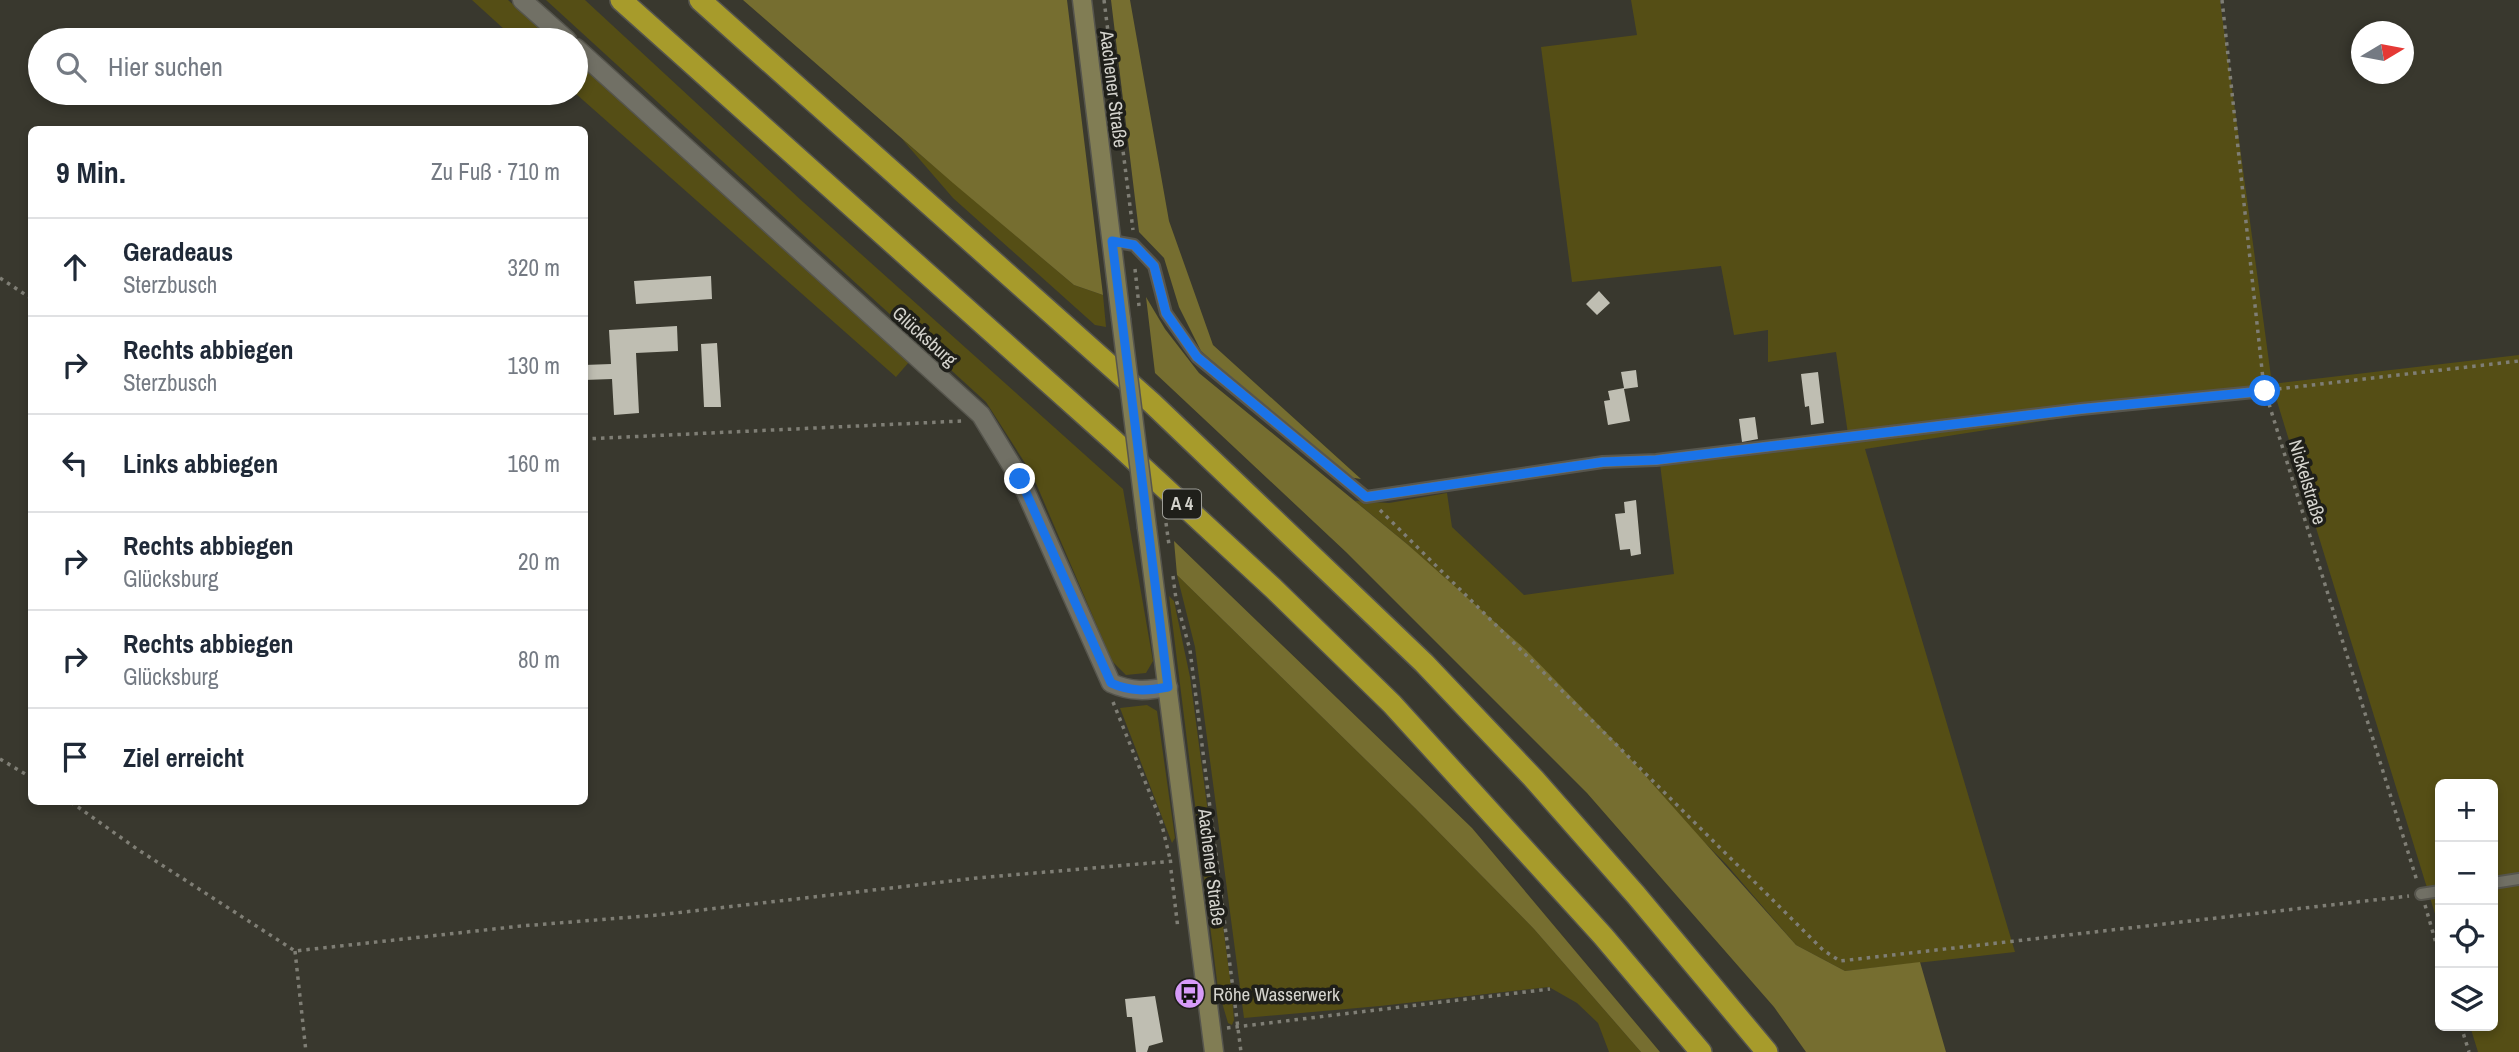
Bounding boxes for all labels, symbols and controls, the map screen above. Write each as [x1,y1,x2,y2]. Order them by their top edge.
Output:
north arrow [2351,21,2414,84]
search box [28,28,588,105]
street label: Aachener Straße [1094,28,1134,149]
icon: search [52,48,90,86]
text: Hier suchen [108,49,223,84]
text: 9 Min. [56,152,126,192]
text: Zu Fuß · 710 m [431,156,560,187]
text: Geradeaus [123,234,233,269]
icon: ahead [56,248,94,286]
text: 320 m [508,252,560,283]
text: Sterzbusch [123,269,217,300]
street label: Glücksburg [887,300,963,372]
text: Rechts abbiegen [123,332,294,367]
icon: right [56,346,94,384]
text: 130 m [508,350,560,381]
text: Sterzbusch [123,367,217,398]
route start [2249,375,2280,406]
street label: Nickelstraße [2283,436,2333,528]
icon: left [56,444,94,482]
text: Links abbiegen [123,446,278,481]
text: 160 m [508,448,560,479]
route end [1004,463,1035,494]
road number: A 4 [1163,490,1201,518]
text: Rechts abbiegen [123,528,294,563]
icon: right [56,542,94,580]
text: 20 m [518,546,560,577]
text: Glücksburg [123,563,218,594]
text: Rechts abbiegen [123,626,294,661]
icon: right [56,640,94,678]
text: 80 m [518,644,560,675]
text: Glücksburg [123,661,218,692]
icon: arrive [56,738,94,776]
text: Ziel erreicht [123,740,244,775]
map controls [2435,779,2498,1031]
button: + [2435,779,2498,842]
street label: Aachener Straße [1192,806,1232,927]
button: − [2435,842,2498,905]
button: locate [2435,905,2498,968]
button: layers [2435,968,2498,1031]
bus stop icon: Röhe Wasserwerk [1173,977,1207,1011]
place label: Röhe Wasserwerk [1213,981,1340,1007]

